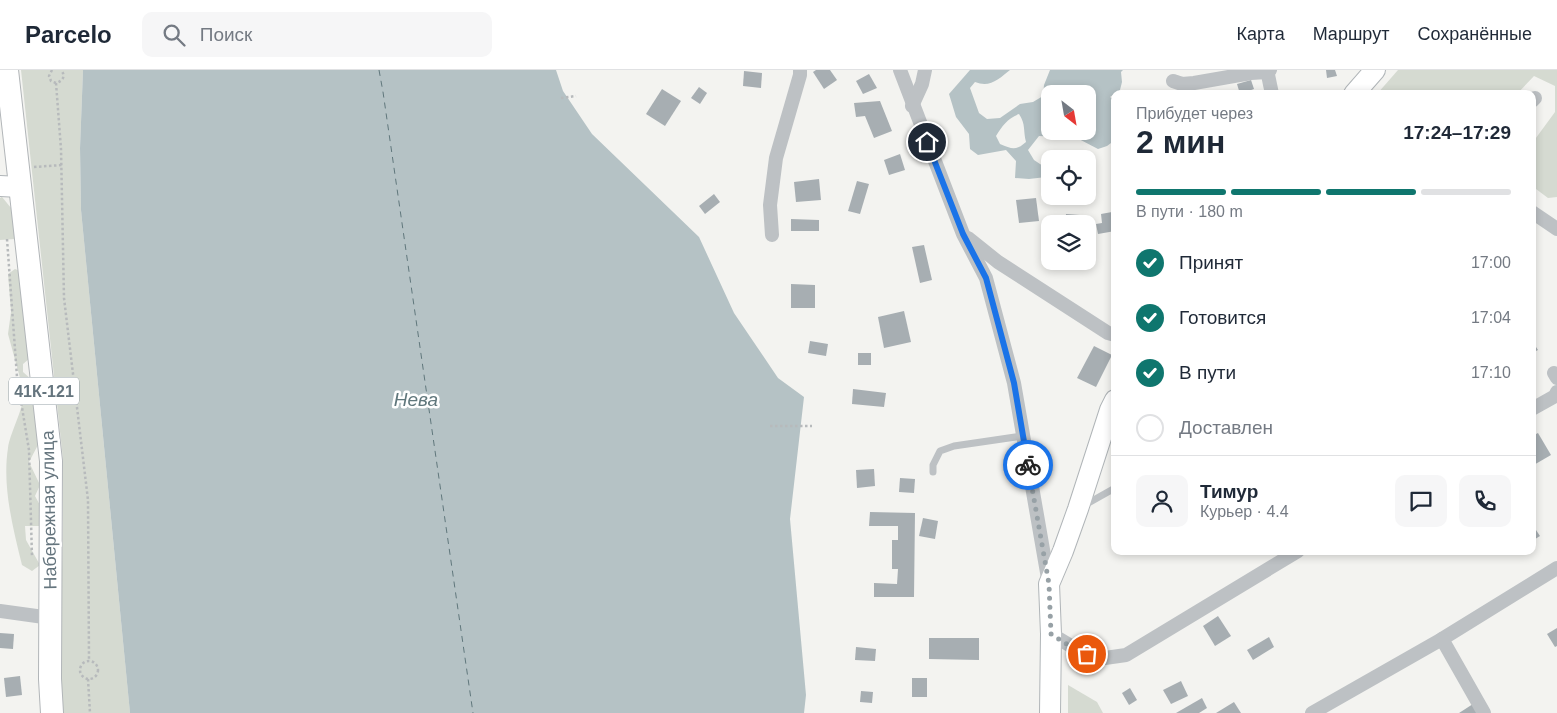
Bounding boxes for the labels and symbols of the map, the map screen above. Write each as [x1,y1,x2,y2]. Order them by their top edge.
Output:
north arrow [1041,85,1096,140]
pin [906,121,948,163]
road number: 41К-121 [9,378,79,404]
water label: Нева [394,389,438,410]
street label: Набережная улица [38,429,60,590]
courier [1003,440,1053,490]
pin [1066,633,1108,675]

